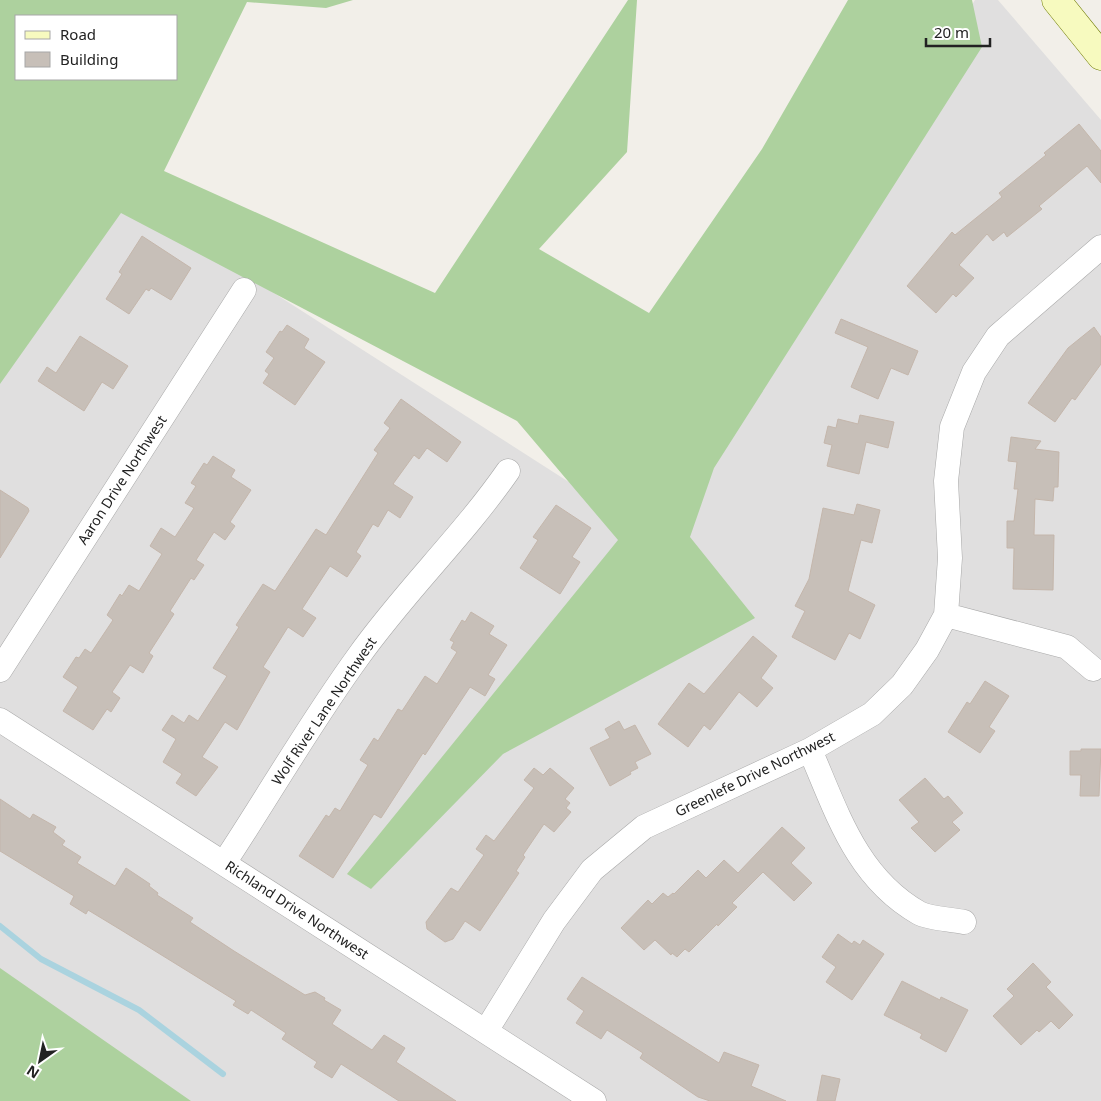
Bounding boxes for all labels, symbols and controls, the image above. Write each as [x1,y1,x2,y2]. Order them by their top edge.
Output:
legend [15,15,178,80]
scale bar [926,15,990,47]
text: 20 m [934,22,969,42]
text: Road [60,24,96,44]
text: Building [60,49,118,69]
street label: Aaron Drive Northwest [73,411,171,548]
street label: Wolf River Lane Northwest [267,633,380,788]
street label: Greenlefe Drive Northwest [672,727,838,821]
street label: Richland Drive Northwest [222,856,373,963]
north arrow [15,1036,65,1086]
text: N [23,1061,43,1083]

